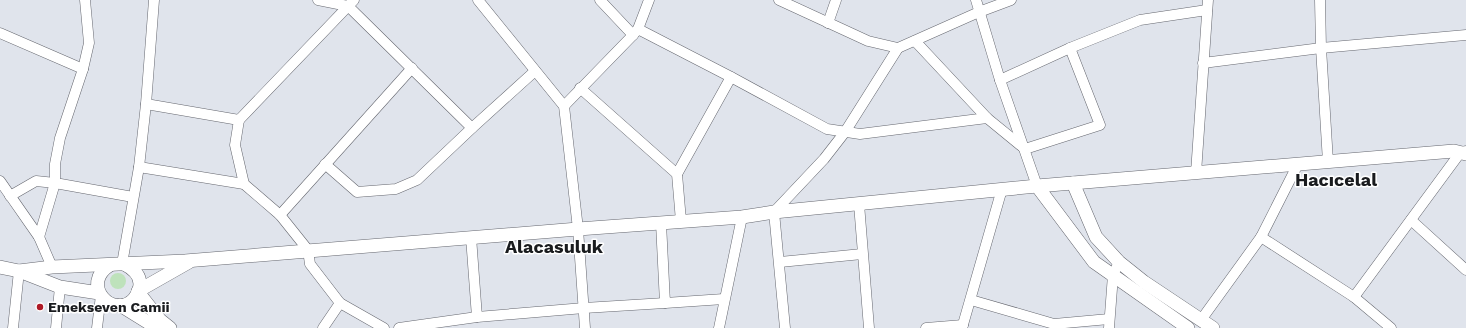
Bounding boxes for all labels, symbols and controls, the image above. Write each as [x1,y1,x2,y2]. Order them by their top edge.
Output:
district label: Hacıcelal [1295,169,1377,190]
district label: Alacasuluk [505,236,604,257]
place label: Emekseven Camii [48,299,170,315]
marker: Emekseven Camii [35,302,45,312]

